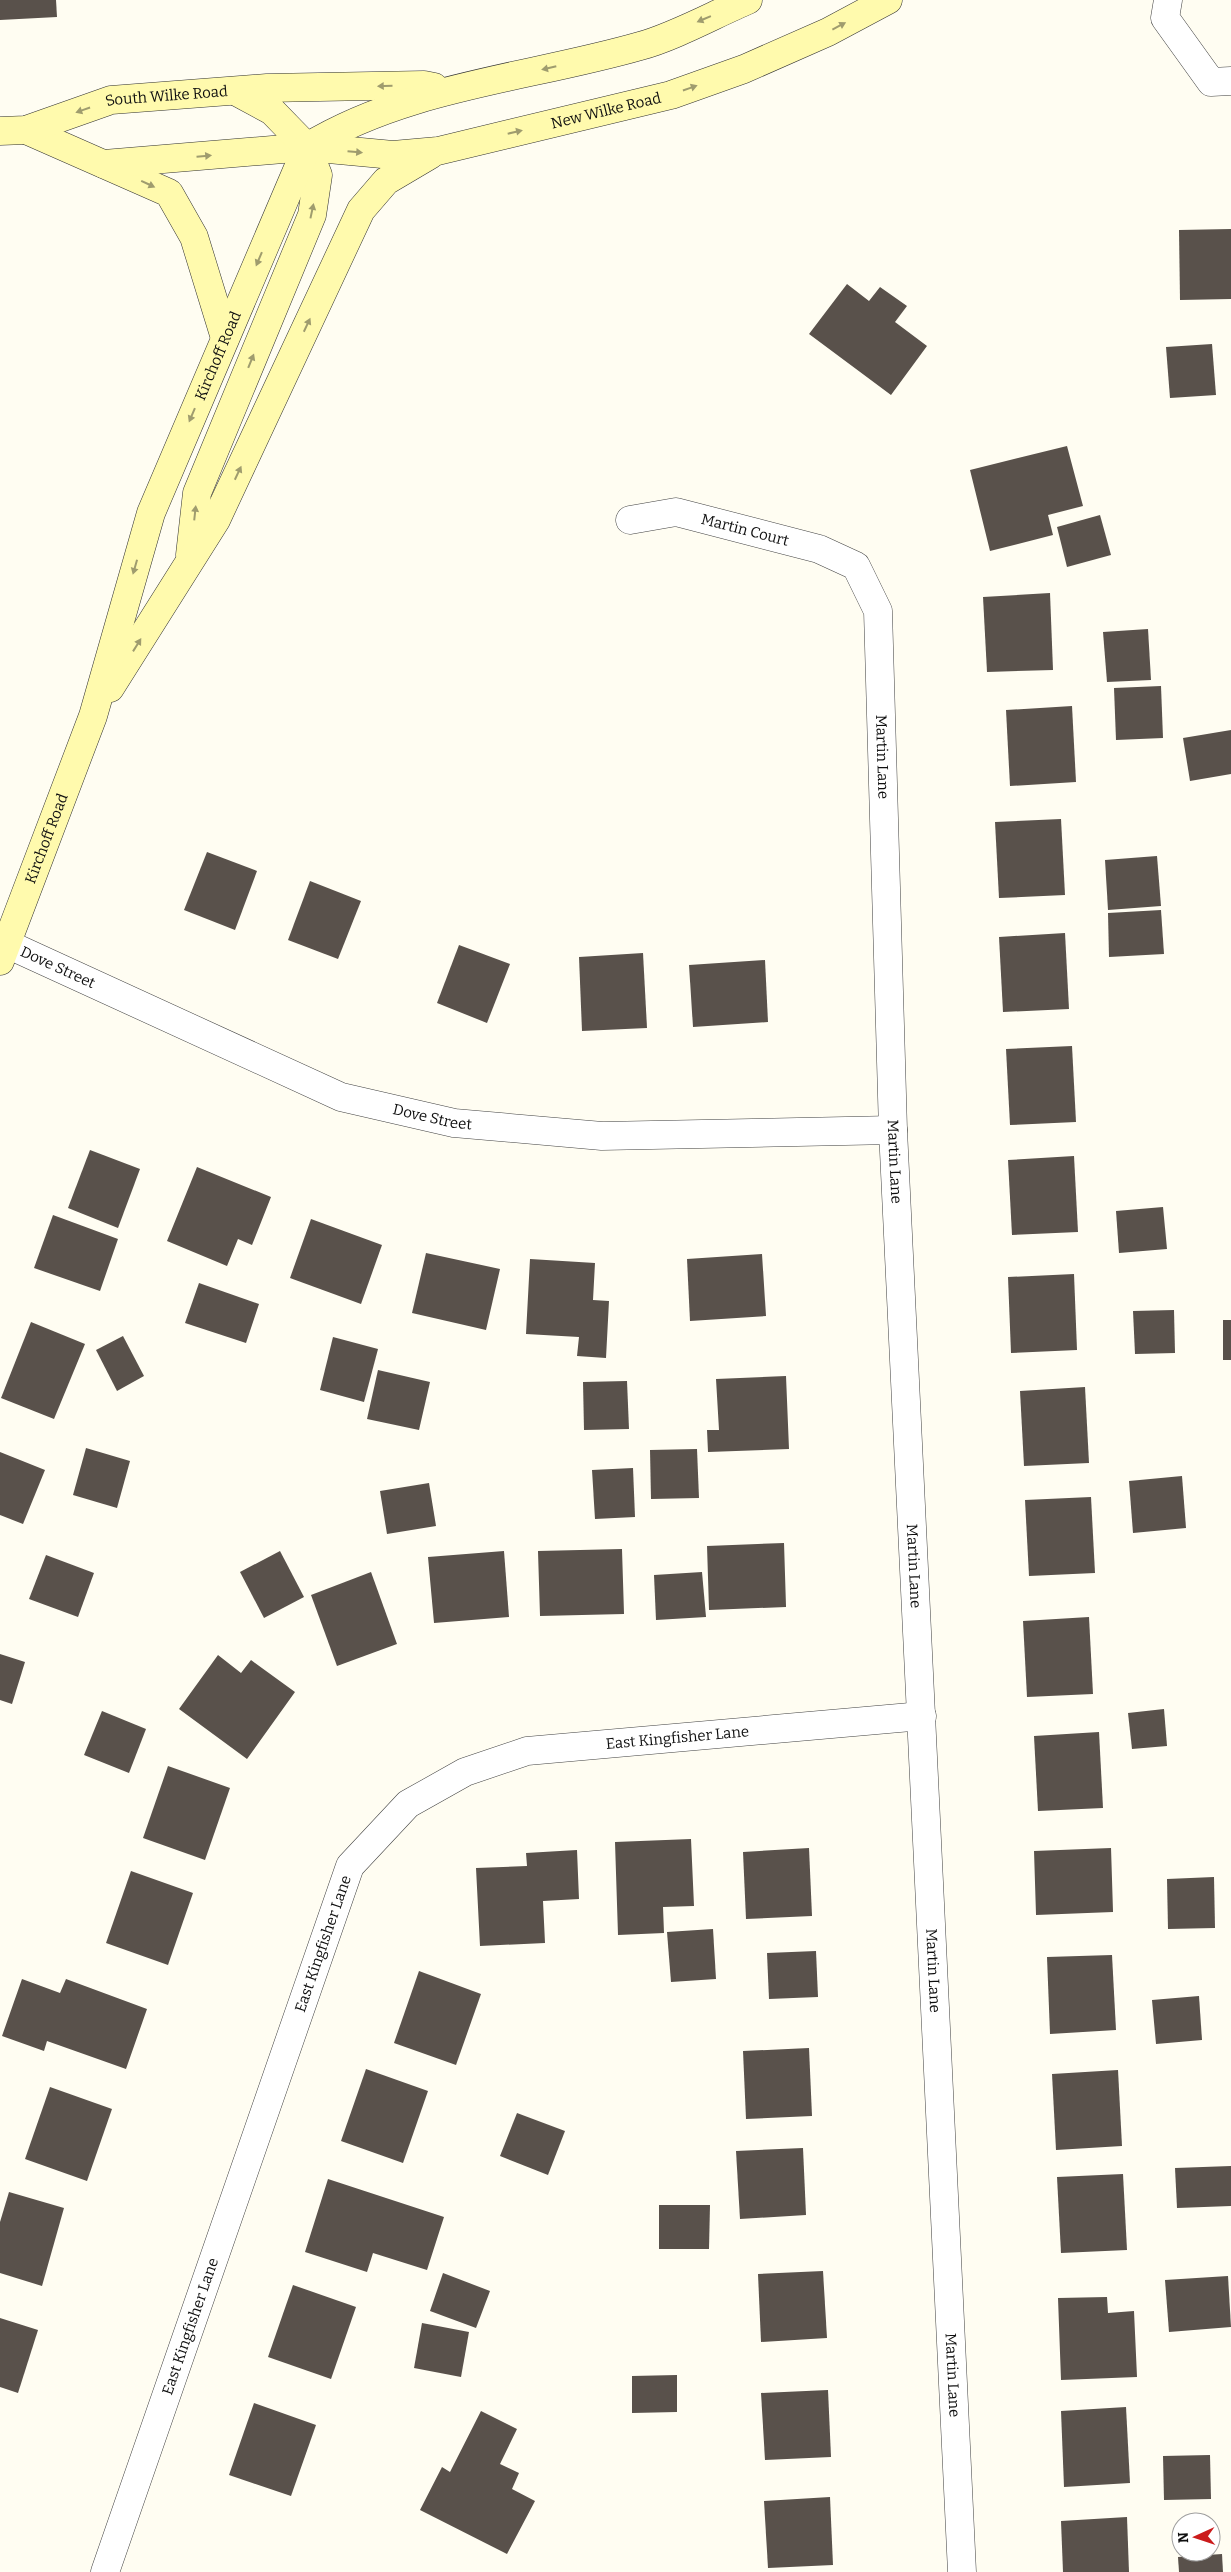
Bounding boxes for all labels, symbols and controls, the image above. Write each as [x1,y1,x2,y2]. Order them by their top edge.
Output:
one-way arrow [697,16,711,24]
one-way arrow [832,22,847,30]
one-way arrow [542,64,557,72]
street label: South Wilke Road [103,82,228,110]
one-way arrow [377,82,393,90]
one-way arrow [682,84,697,91]
street label: New Wilke Road [549,89,663,133]
one-way arrow [75,106,90,114]
one-way arrow [508,128,523,136]
one-way arrow [348,148,364,156]
one-way arrow [197,151,213,159]
one-way arrow [141,180,155,188]
one-way arrow [308,203,316,218]
one-way arrow [254,252,262,266]
street label: Kirchoff Road [191,309,245,403]
one-way arrow [303,318,311,332]
one-way arrow [248,354,256,368]
one-way arrow [188,408,196,422]
one-way arrow [234,466,242,480]
one-way arrow [191,504,199,520]
street label: Martin Court [699,510,791,550]
one-way arrow [131,559,139,574]
one-way arrow [133,638,142,651]
street label: Martin Lane [872,714,892,799]
street label: Kirchoff Road [21,791,72,886]
street label: Dove Street [18,942,99,992]
street label: Dove Street [391,1100,473,1134]
street label: Martin Lane [884,1119,906,1204]
street label: Martin Lane [903,1523,925,1609]
street label: East Kingfisher Lane [605,1722,750,1753]
street label: East Kingfisher Lane [291,1873,355,2015]
street label: Martin Lane [922,1928,944,2013]
street label: East Kingfisher Lane [158,2256,222,2397]
street label: Martin Lane [942,2333,964,2418]
north arrow [1171,2512,1221,2562]
text: N [1175,2532,1192,2543]

